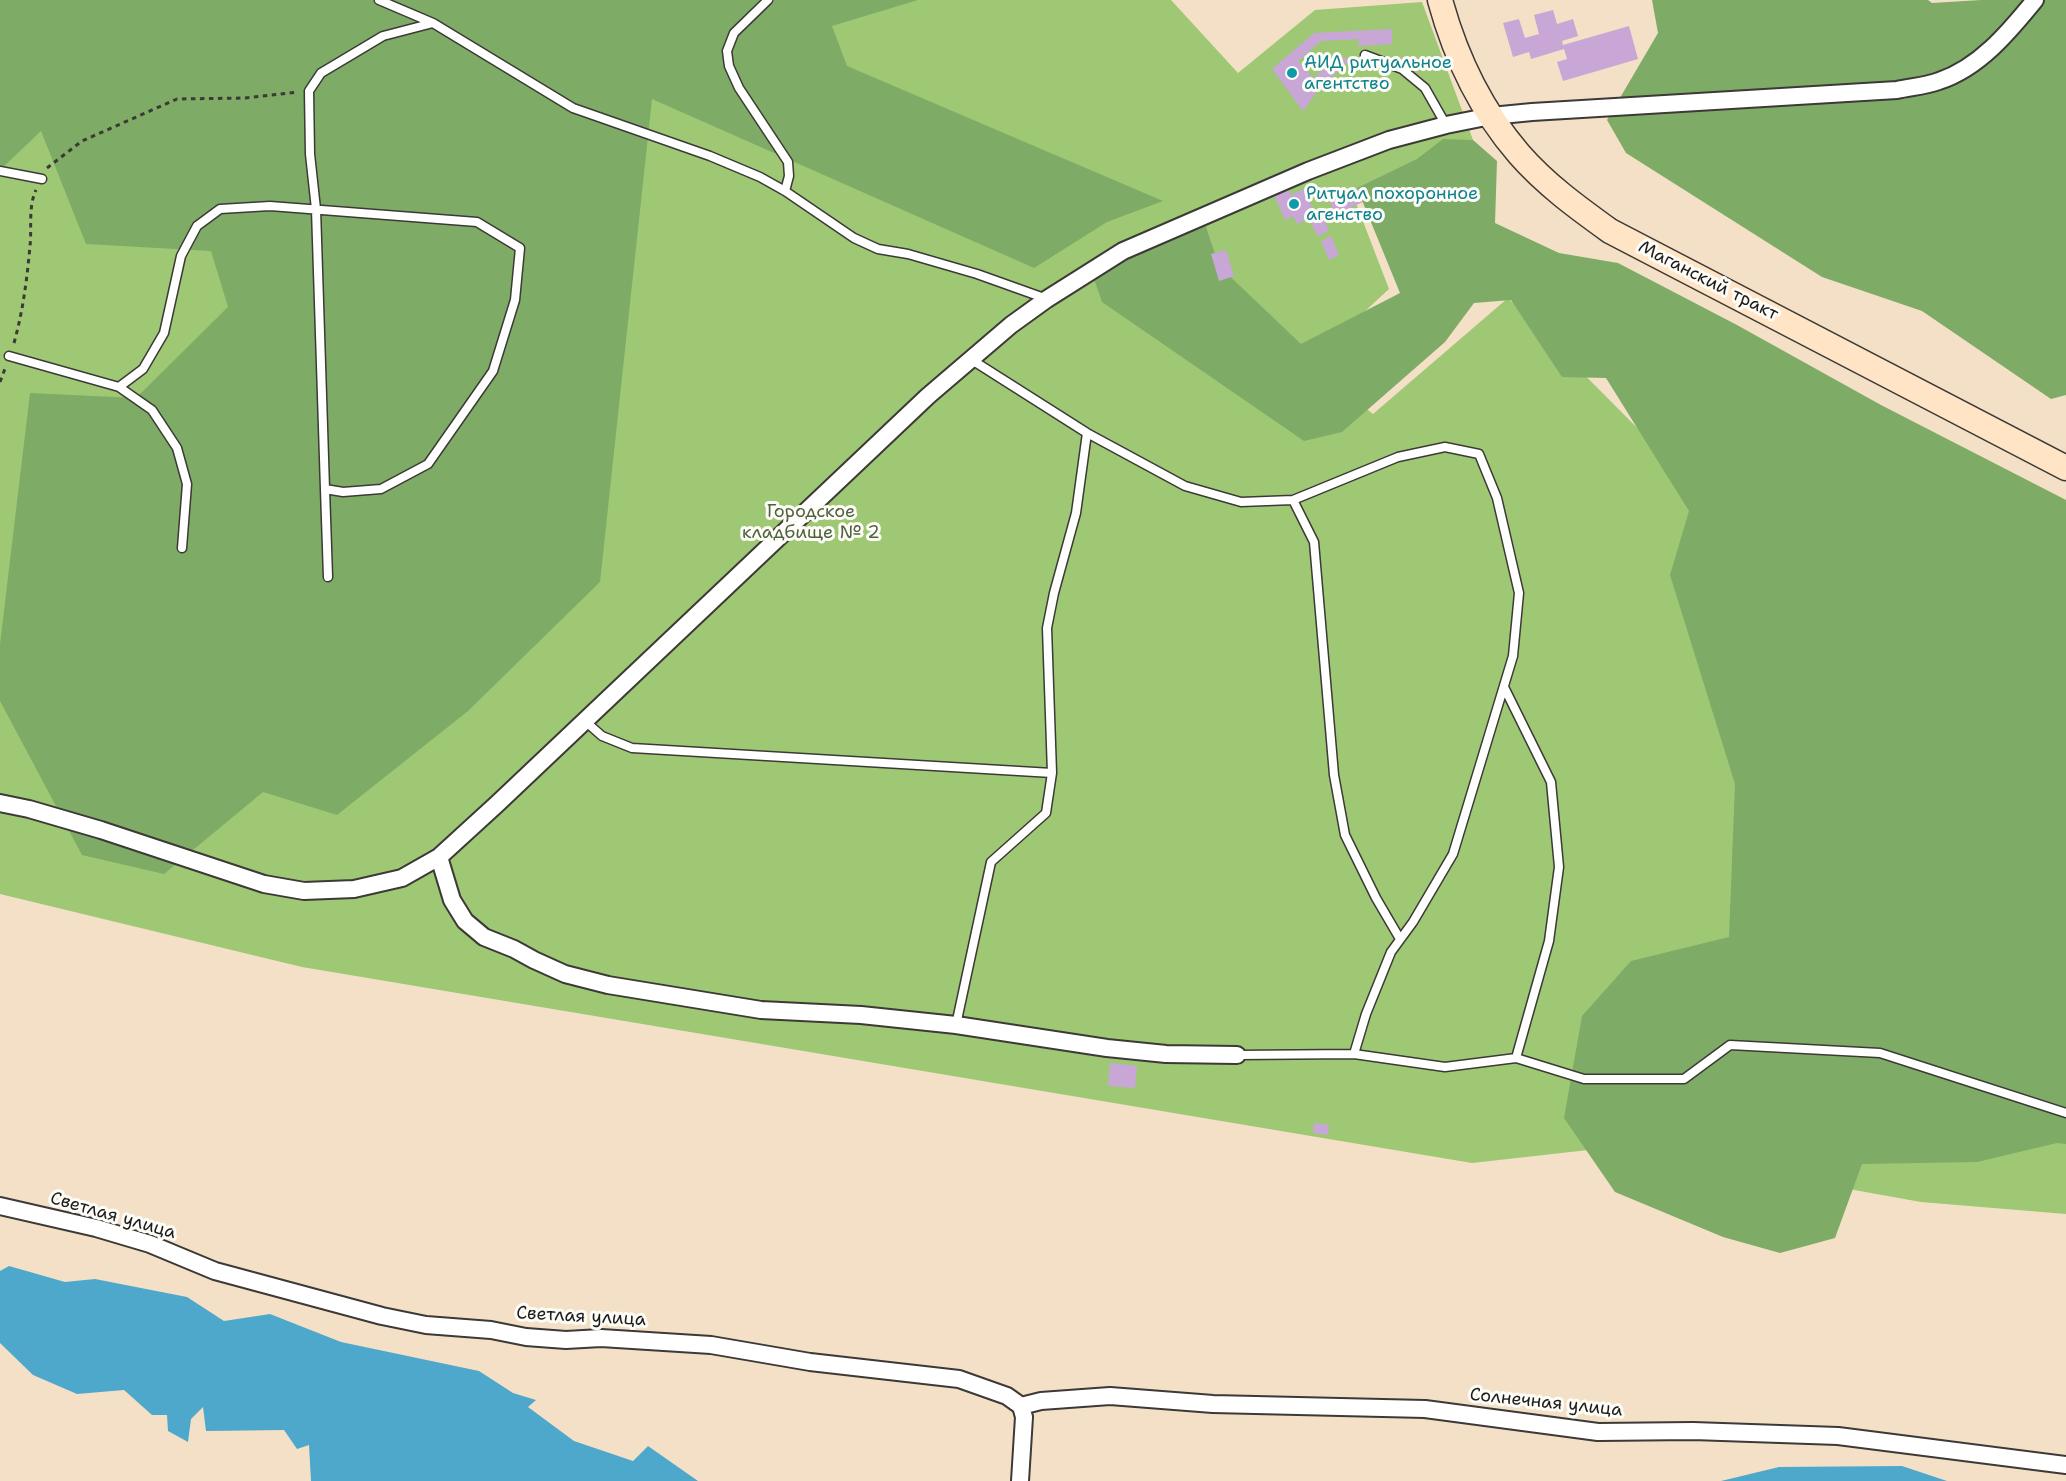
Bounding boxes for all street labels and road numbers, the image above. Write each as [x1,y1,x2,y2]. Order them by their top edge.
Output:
street label: Маганский тракт [1634,236,1782,326]
street label: Светлая улица [48,1188,178,1244]
street label: Светлая улица [516,1303,646,1331]
street label: Солнечная улица [1469,1384,1623,1422]

